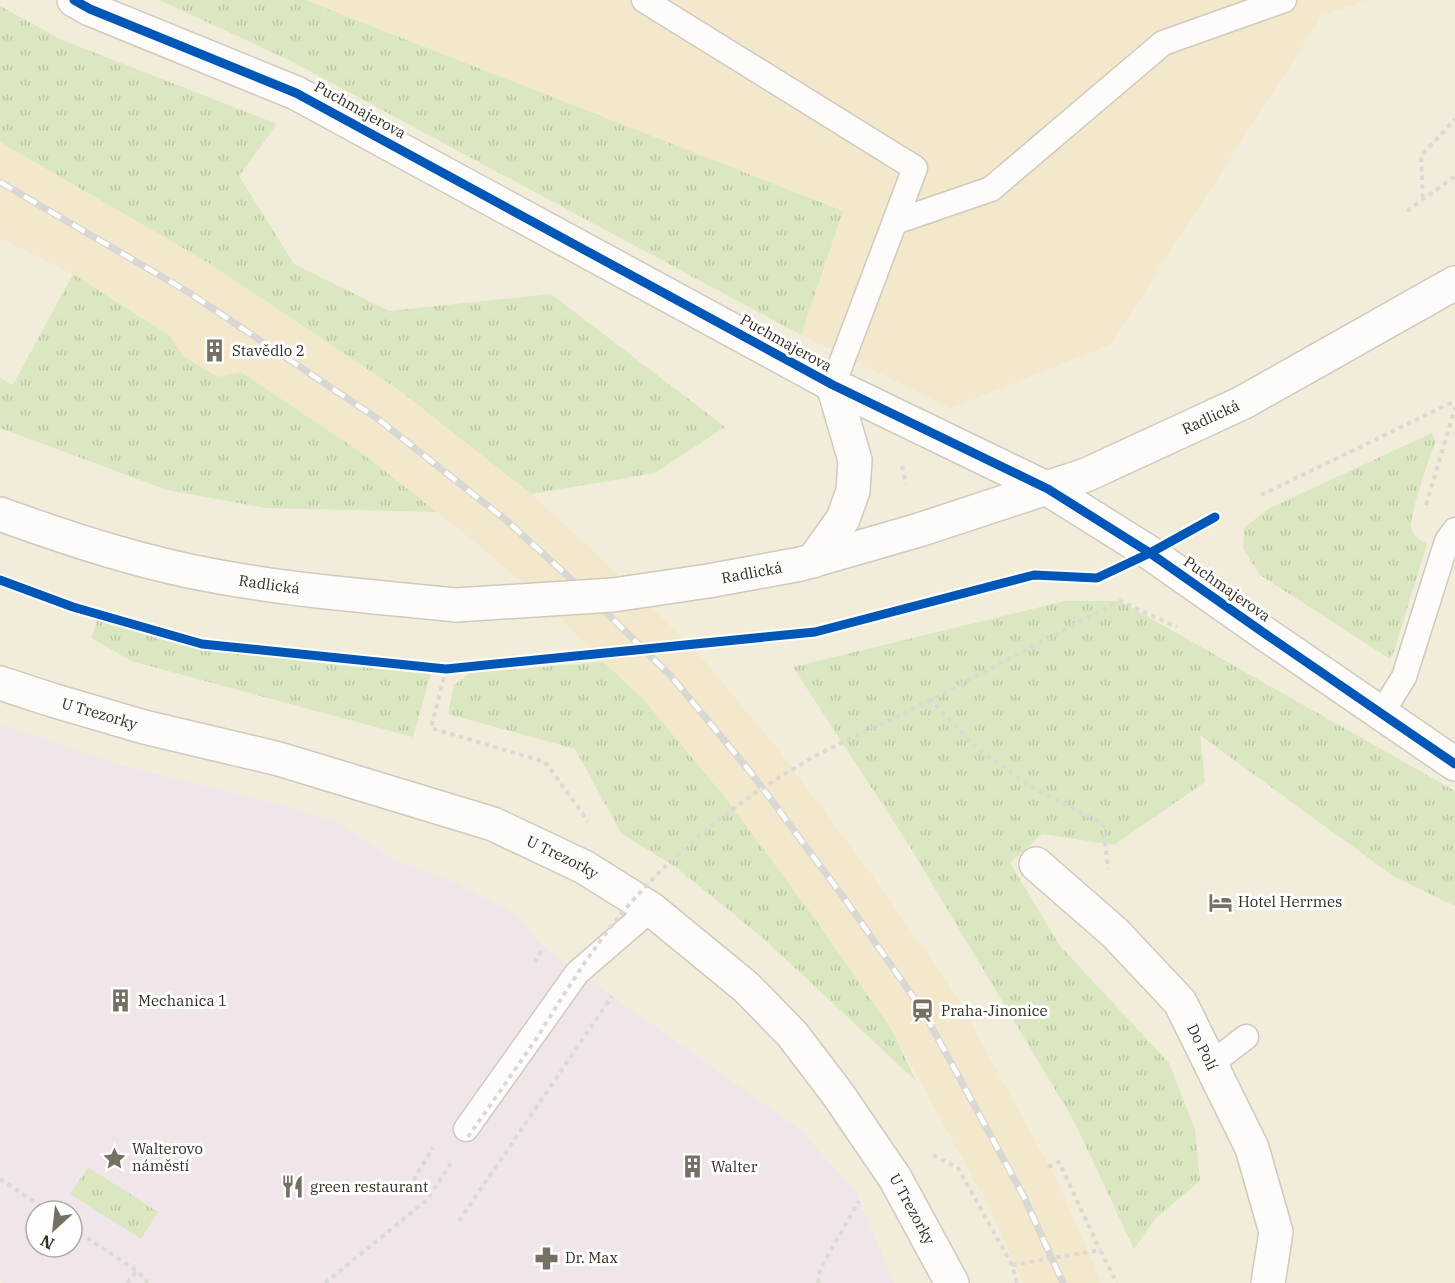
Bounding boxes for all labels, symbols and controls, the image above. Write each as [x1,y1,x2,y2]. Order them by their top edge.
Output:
street label: Puchmajerova [311,77,409,143]
street label: Puchmajerova [737,310,835,376]
building icon: Stavědlo 2 [201,338,227,364]
place label: Stavědlo 2 [232,341,305,360]
street label: Radlická [1179,395,1242,438]
street label: Puchmajerova [1180,552,1274,626]
street label: Radlická [720,558,784,587]
street label: Radlická [237,570,301,598]
street label: U Trezorky [59,693,140,734]
street label: U Trezorky [523,831,602,883]
hotel icon: Hotel Herrmes [1207,889,1233,915]
place label: Hotel Herrmes [1238,892,1342,911]
building icon: Mechanica 1 [107,988,133,1014]
place label: Mechanica 1 [138,991,227,1010]
station icon: Praha-Jinonice [910,998,936,1024]
place label: Praha-Jinonice [941,1001,1047,1020]
street label: Do Polí [1183,1021,1222,1073]
place label: Walterovo náměstí [132,1139,203,1175]
place icon: Walterovo náměstí [101,1145,127,1171]
building icon: Walter [680,1154,706,1180]
place label: Walter [711,1157,758,1176]
street label: U Trezorky [885,1170,939,1248]
restaurant icon: green restaurant [279,1174,305,1200]
place label: green restaurant [310,1177,428,1196]
north arrow [24,1199,84,1259]
text: N [37,1231,57,1254]
pharmacy icon: Dr. Max [534,1245,560,1271]
place label: Dr. Max [565,1248,618,1267]

